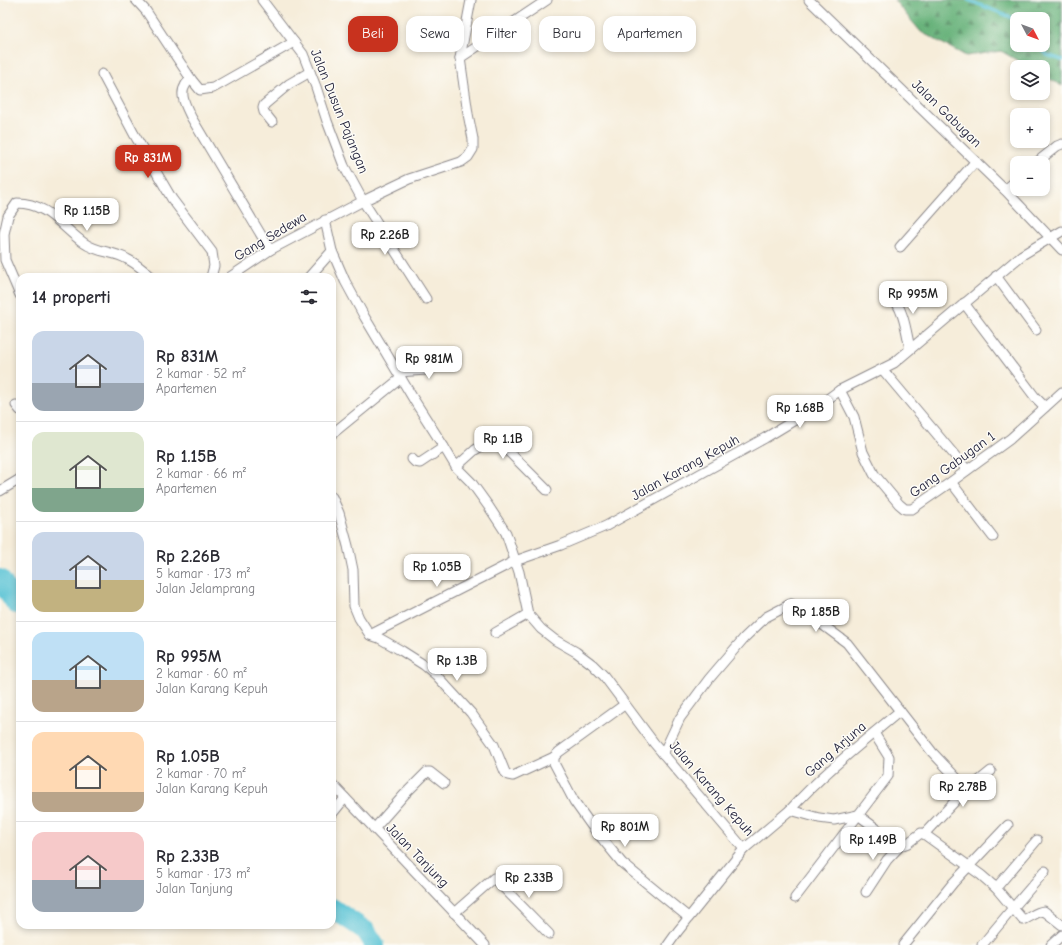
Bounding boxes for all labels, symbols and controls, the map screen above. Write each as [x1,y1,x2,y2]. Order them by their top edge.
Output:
north arrow [1010,12,1050,52]
map controls [1010,12,1050,196]
chip: Beli [348,16,398,52]
chip: Sewa [406,16,464,52]
chip: Filter [472,16,531,52]
chip: Baru [539,16,595,52]
chip: Apartemen [603,16,696,52]
street label: Jalan Dusun Pajangan [307,46,372,176]
button: layers [1010,60,1050,100]
street label: Jalan Gabugan [908,76,985,151]
button: + [1010,108,1050,148]
pin: Rp 831M [111,145,185,179]
text: Rp 831M [124,150,172,165]
button: − [1010,156,1050,196]
pin: Rp 1.15B [46,198,128,232]
text: Rp 1.15B [64,203,110,218]
street label: Gang Sedewa [231,208,310,265]
pin: Rp 2.26B [344,222,426,256]
text: Rp 2.26B [360,227,410,242]
pin: Rp 995M [876,281,950,315]
icon: filters [298,286,320,308]
text: Rp 995M [888,286,938,301]
text: 14 properti [32,288,111,307]
pin: Rp 981M [392,346,466,380]
icon: home [64,347,112,395]
text: Rp 831M [156,347,218,366]
text: Rp 981M [405,351,453,366]
text: 2 kamar · 52 m² [156,366,246,381]
text: Apartemen [156,381,217,396]
pin: Rp 1.68B [759,395,841,429]
text: Rp 1.68B [776,400,824,415]
pin: Rp 1.1B [466,426,540,460]
street label: Gang Gabugan 1 [906,428,998,501]
text: Rp 1.1B [483,431,523,446]
street label: Jalan Karang Kepuh [628,431,742,504]
text: Rp 1.15B [156,447,217,466]
icon: home [64,448,112,496]
text: 2 kamar · 66 m² [156,466,246,481]
text: Apartemen [156,481,217,496]
text: Rp 2.26B [156,547,220,566]
icon: home [64,548,112,596]
pin: Rp 1.05B [396,554,478,588]
text: Rp 1.05B [413,559,461,574]
text: 5 kamar · 173 m² [156,566,250,581]
text: Jalan Jelamprang [156,581,255,596]
pin: Rp 1.85B [775,599,857,633]
text: Rp 1.85B [792,604,840,619]
text: Rp 995M [156,647,221,666]
icon: home [64,648,112,696]
pin: Rp 1.3B [420,648,494,682]
text: Rp 1.3B [437,653,477,668]
text: 2 kamar · 60 m² [156,666,247,681]
text: Jalan Karang Kepuh [156,681,268,696]
street label: Gang Arjuna [801,718,870,781]
street label: Jalan Karang Kepuh [666,737,758,839]
text: Rp 1.05B [156,747,220,766]
icon: home [64,748,112,796]
text: 2 kamar · 70 m² [156,766,246,781]
pin: Rp 2.78B [922,774,1004,808]
text: Rp 2.78B [939,779,987,794]
text: Jalan Karang Kepuh [156,781,268,796]
pin: Rp 801M [588,814,662,848]
text: Rp 801M [601,819,649,834]
street label: Jalan Tanjung [383,820,453,891]
pin: Rp 1.49B [832,827,914,861]
text: Rp 1.49B [849,832,897,847]
text: Rp 2.33B [156,847,220,866]
icon: home [64,848,112,896]
pin: Rp 2.33B [488,865,570,899]
text: 5 kamar · 173 m² [156,866,250,881]
text: Rp 2.33B [505,870,553,885]
text: Jalan Tanjung [156,881,233,896]

